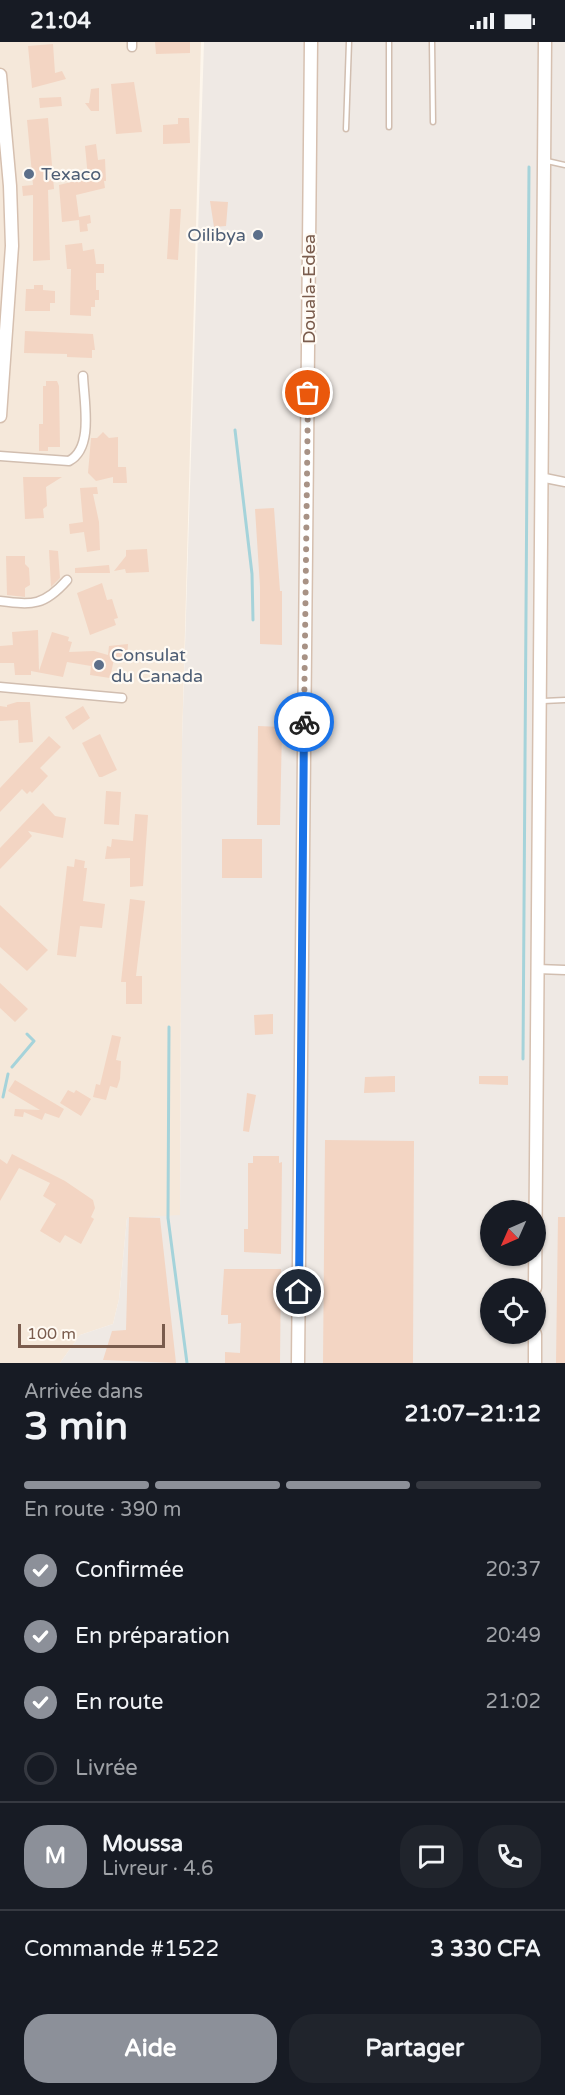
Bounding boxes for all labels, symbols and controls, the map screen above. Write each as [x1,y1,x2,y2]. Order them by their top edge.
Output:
text: 21:04 [30,8,91,34]
place label: Texaco [41,163,101,185]
marker: Texaco [22,167,36,181]
place label: Oilibya [187,224,246,246]
marker: Oilibya [251,228,265,242]
street label: Douala-Edea [298,234,320,344]
pin [282,367,333,418]
icon: bag [291,376,324,409]
place label: Consulat du Canada [111,644,203,687]
marker: Consulat du Canada [92,658,106,672]
courier [274,692,334,752]
icon: bike [288,706,321,739]
north arrow [480,1200,546,1266]
map controls [480,1200,546,1344]
pin [273,1266,324,1317]
icon: home [282,1275,315,1308]
button: locate [480,1278,546,1344]
scale bar [18,1321,165,1348]
text: 100 m [27,1324,76,1344]
text: Arrivée dans [24,1380,143,1404]
text: 21:07–21:12 [404,1401,541,1427]
text: 3 min [24,1403,128,1450]
text: En route · 390 m [24,1498,181,1522]
icon: check [24,1554,57,1587]
text: Confirmée [75,1557,184,1583]
text: 20:37 [486,1558,541,1582]
icon: check [24,1620,57,1653]
text: En préparation [75,1623,230,1649]
text: 20:49 [486,1624,541,1648]
icon: check [24,1686,57,1719]
text: En route [75,1689,164,1715]
text: 21:02 [486,1690,541,1714]
text: Livrée [75,1755,138,1781]
button: chat [400,1825,463,1888]
button: phone [478,1825,541,1888]
text: Moussa [102,1831,183,1857]
text: M [45,1843,66,1869]
text: Livreur · 4.6 [102,1857,214,1881]
text: Commande #1522 [24,1936,219,1962]
text: 3 330 CFA [430,1936,541,1962]
button: Aide [24,2014,277,2083]
button: Partager [289,2014,541,2083]

